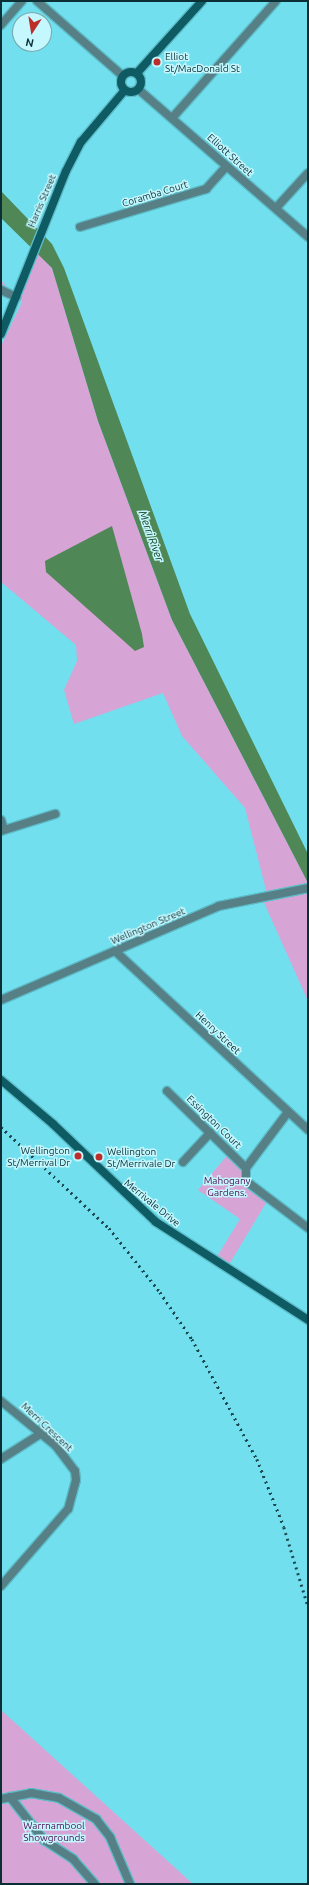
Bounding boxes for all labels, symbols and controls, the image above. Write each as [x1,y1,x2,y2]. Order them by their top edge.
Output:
north arrow [12,12,52,52]
text: N [24,36,35,49]
place label: Elliot St/MacDonald St [165,50,240,74]
marker: Elliot St/MacDonald St [152,57,162,67]
street label: Elliott Street [205,131,255,179]
street label: Harris Street [25,173,59,229]
street label: Coramba Court [121,178,189,210]
water label: Merri River [136,509,166,563]
street label: Wellington Street [109,905,187,947]
street label: Henry Street [193,1009,243,1057]
street label: Essington Court [184,1093,244,1151]
place label: Wellington St/Merrival Dr [7,1144,70,1168]
place label: Wellington St/Merrivale Dr [107,1145,175,1168]
marker: Wellington St/Merrival Dr [73,1151,83,1161]
marker: Wellington St/Merrivale Dr [94,1152,104,1162]
park label: Mahogany Gardens. [204,1174,250,1198]
street label: Merrivale Drive [122,1177,182,1229]
street label: Merri Crescent [19,1400,75,1454]
park label: Warrnambool Showgrounds [23,1819,85,1842]

